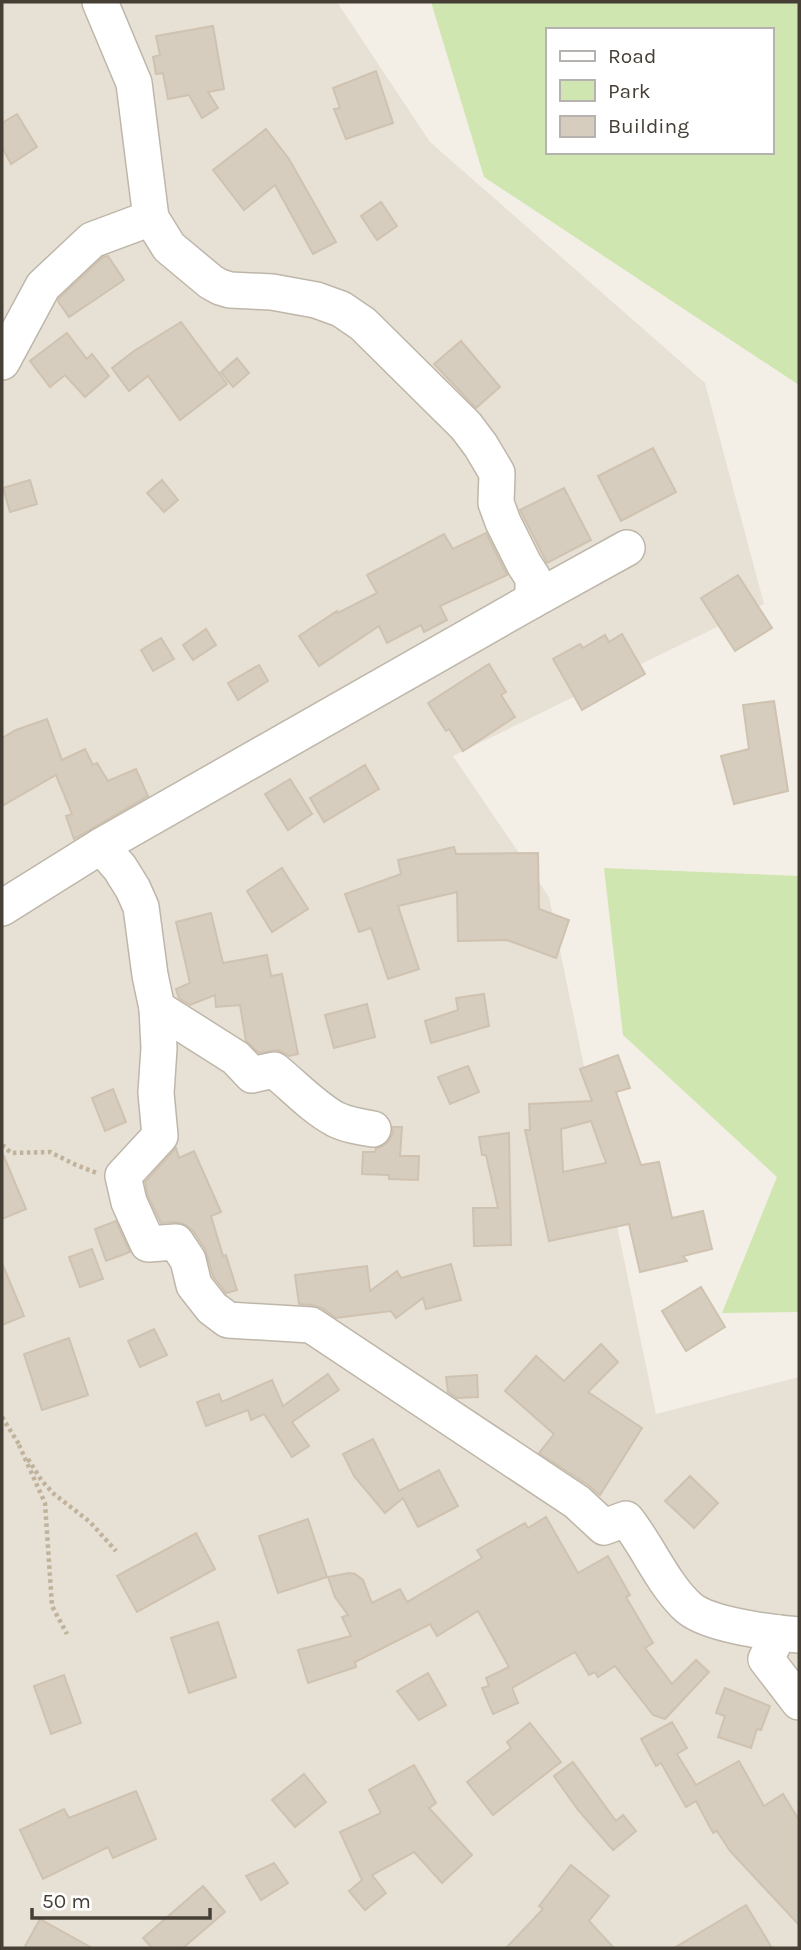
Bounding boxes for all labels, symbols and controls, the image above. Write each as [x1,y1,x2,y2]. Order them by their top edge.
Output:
legend [546,28,773,154]
text: Road [608,44,656,68]
text: Park [608,79,651,103]
text: Building [608,114,689,138]
scale bar [32,1876,210,1920]
text: 50 m [42,1889,91,1913]

